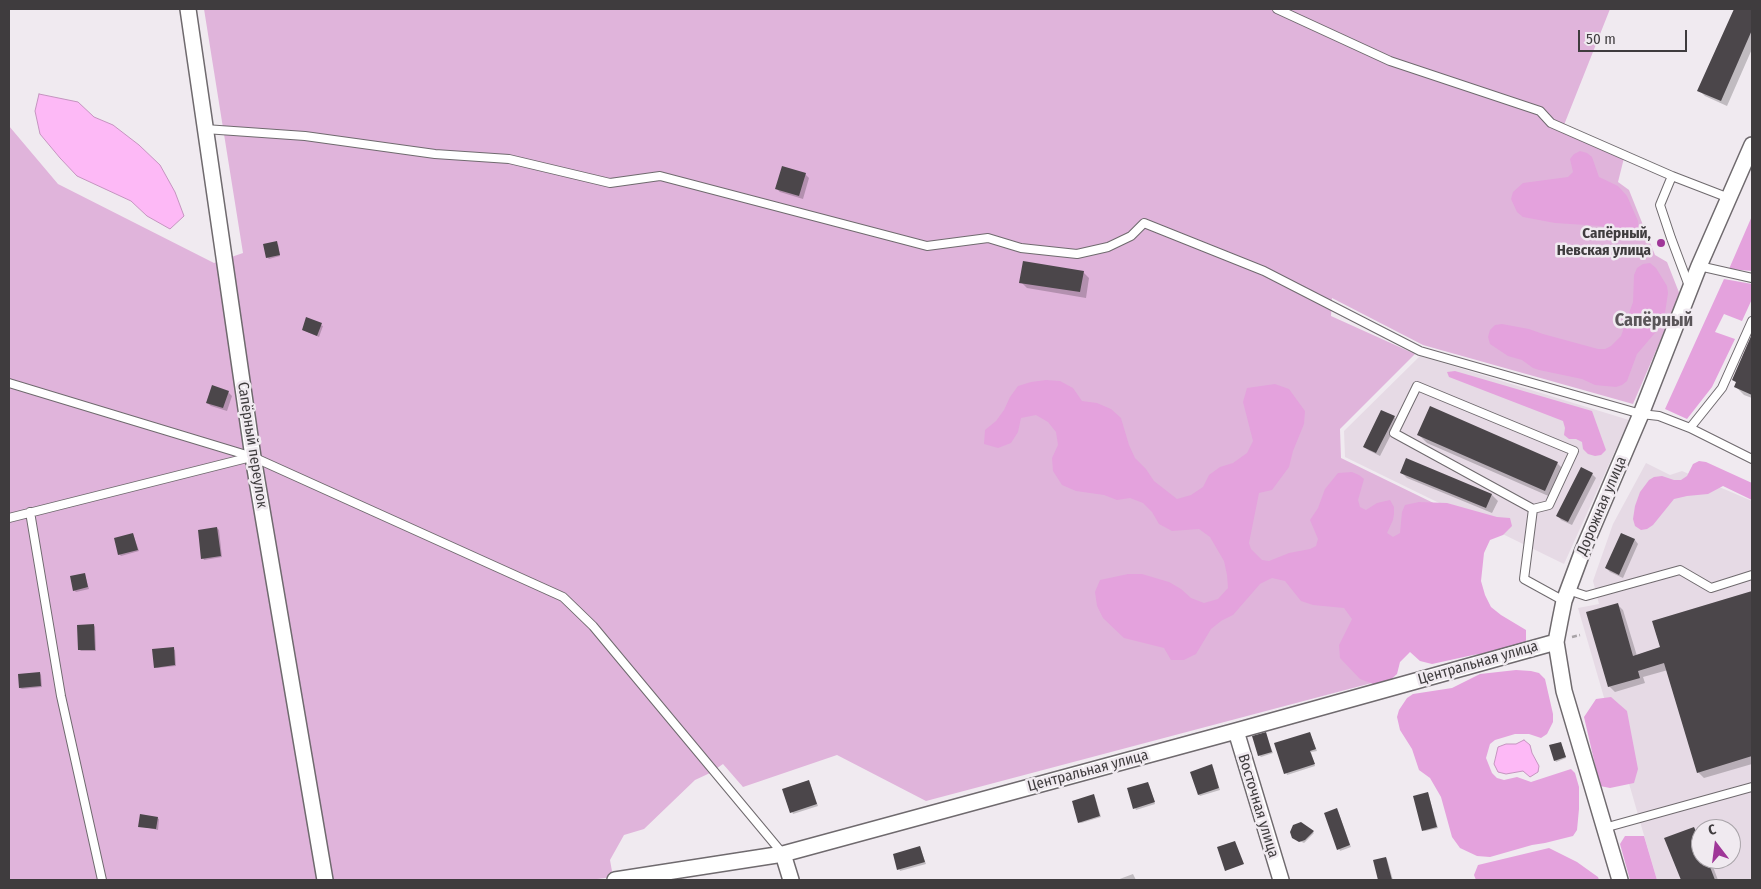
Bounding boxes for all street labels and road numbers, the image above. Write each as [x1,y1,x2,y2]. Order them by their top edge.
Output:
street label: Сапёрный переулок [233,381,271,509]
street label: Дорожная улица [1573,454,1631,558]
street label: Центральная улица [1416,637,1540,689]
street label: Центральная улица [1026,746,1150,796]
street label: Восточная улица [1234,752,1282,860]

